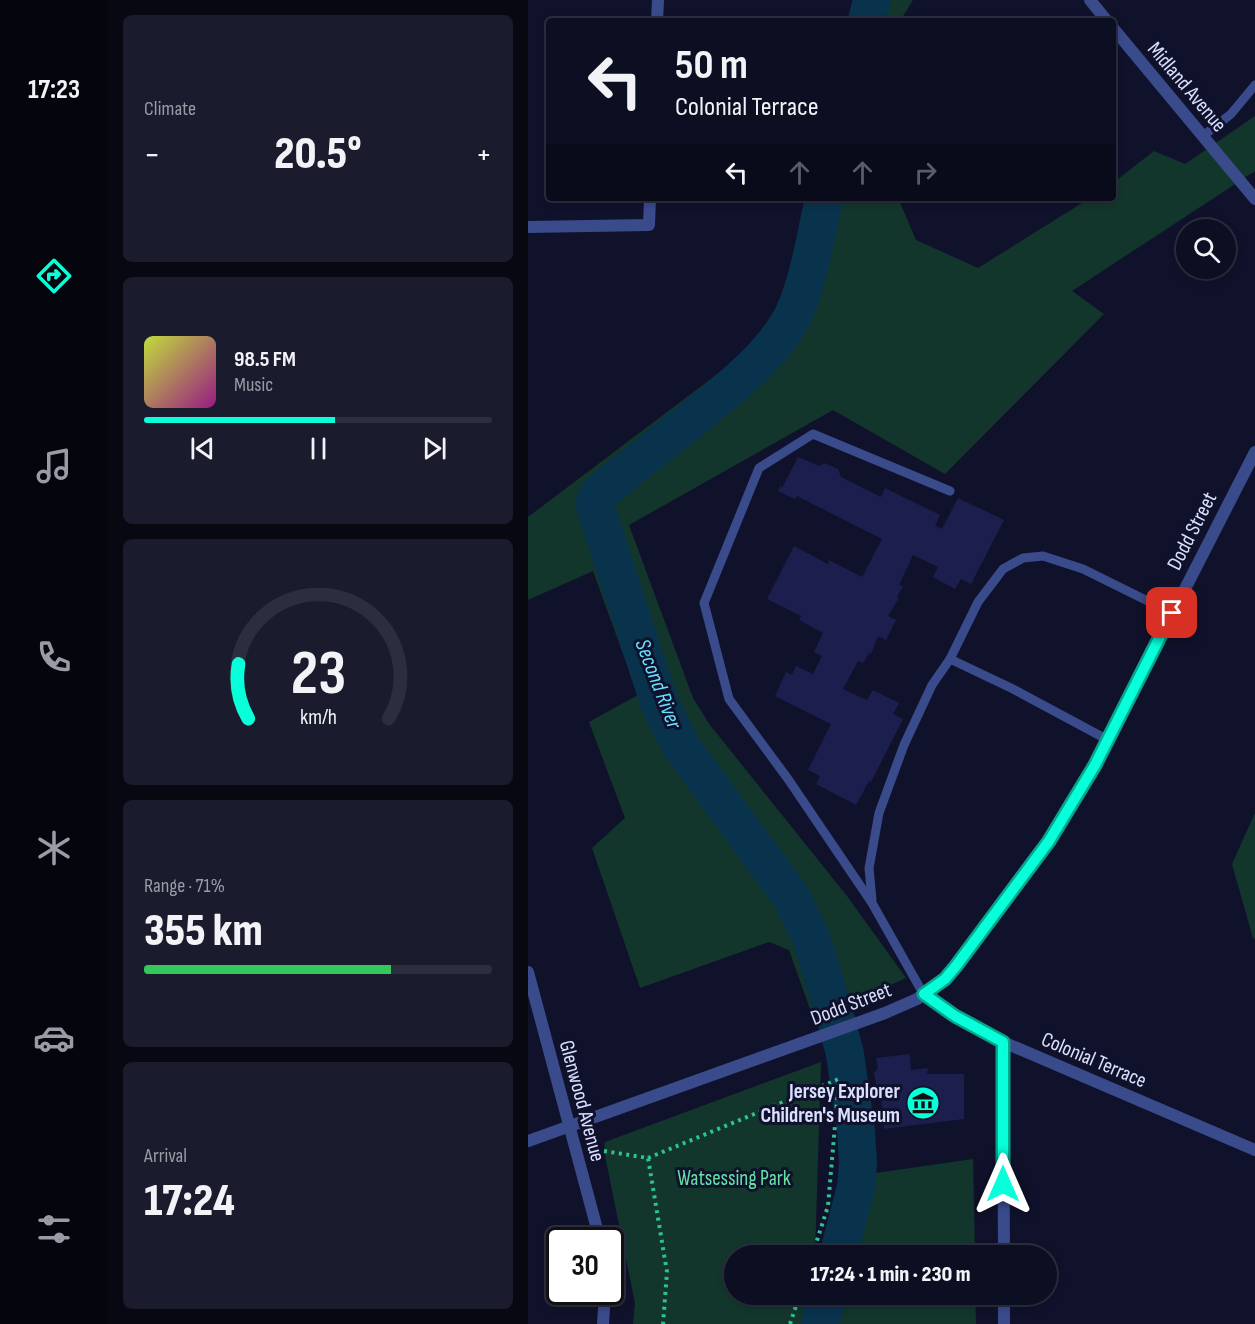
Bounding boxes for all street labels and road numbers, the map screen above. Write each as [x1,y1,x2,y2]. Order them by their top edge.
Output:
street label: Midland Avenue [1142,37,1232,137]
street label: Dodd Street [1162,488,1222,574]
street label: Dodd Street [807,977,895,1031]
street label: Colonial Terrace [1038,1027,1150,1093]
street label: Glenwood Avenue [554,1038,610,1164]

